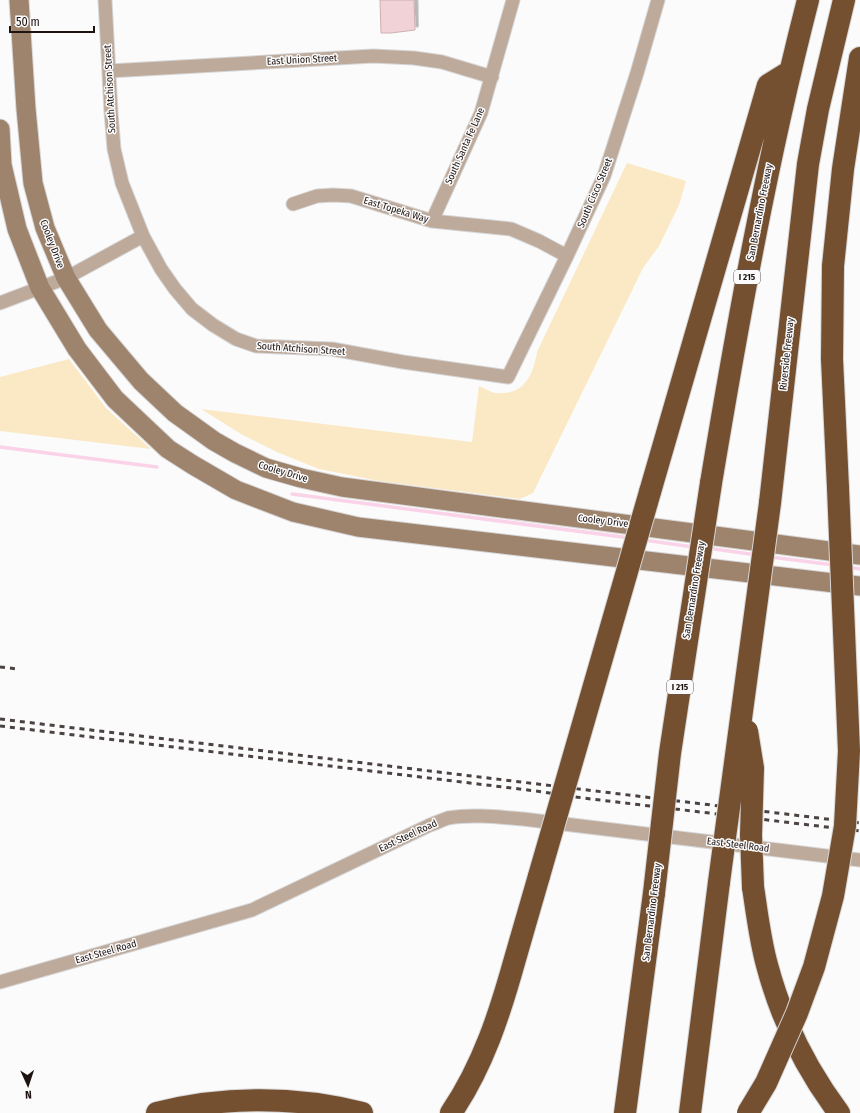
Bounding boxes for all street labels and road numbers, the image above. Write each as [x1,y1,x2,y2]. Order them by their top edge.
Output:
street label: South Atchison Street [102,44,118,134]
street label: East Union Street [267,52,338,68]
street label: South Santa Fe Lane [443,106,487,186]
street label: South Cisco Street [575,156,615,230]
street label: San Bernardino Freeway [745,162,775,261]
street label: East Topeka Way [362,194,430,226]
street label: Cooley Drive [37,218,67,270]
road number: I 215 [734,270,760,284]
street label: Riverside Freeway [777,317,797,391]
street label: South Atchison Street [256,340,346,358]
street label: Cooley Drive [257,459,309,485]
street label: Cooley Drive [577,512,629,530]
street label: San Bernardino Freeway [680,540,708,639]
road number: I 215 [667,680,693,694]
street label: East Steel Road [377,817,439,855]
street label: East Steel Road [706,835,770,855]
street label: San Bernardino Freeway [640,862,664,962]
street label: East Steel Road [74,938,138,966]

